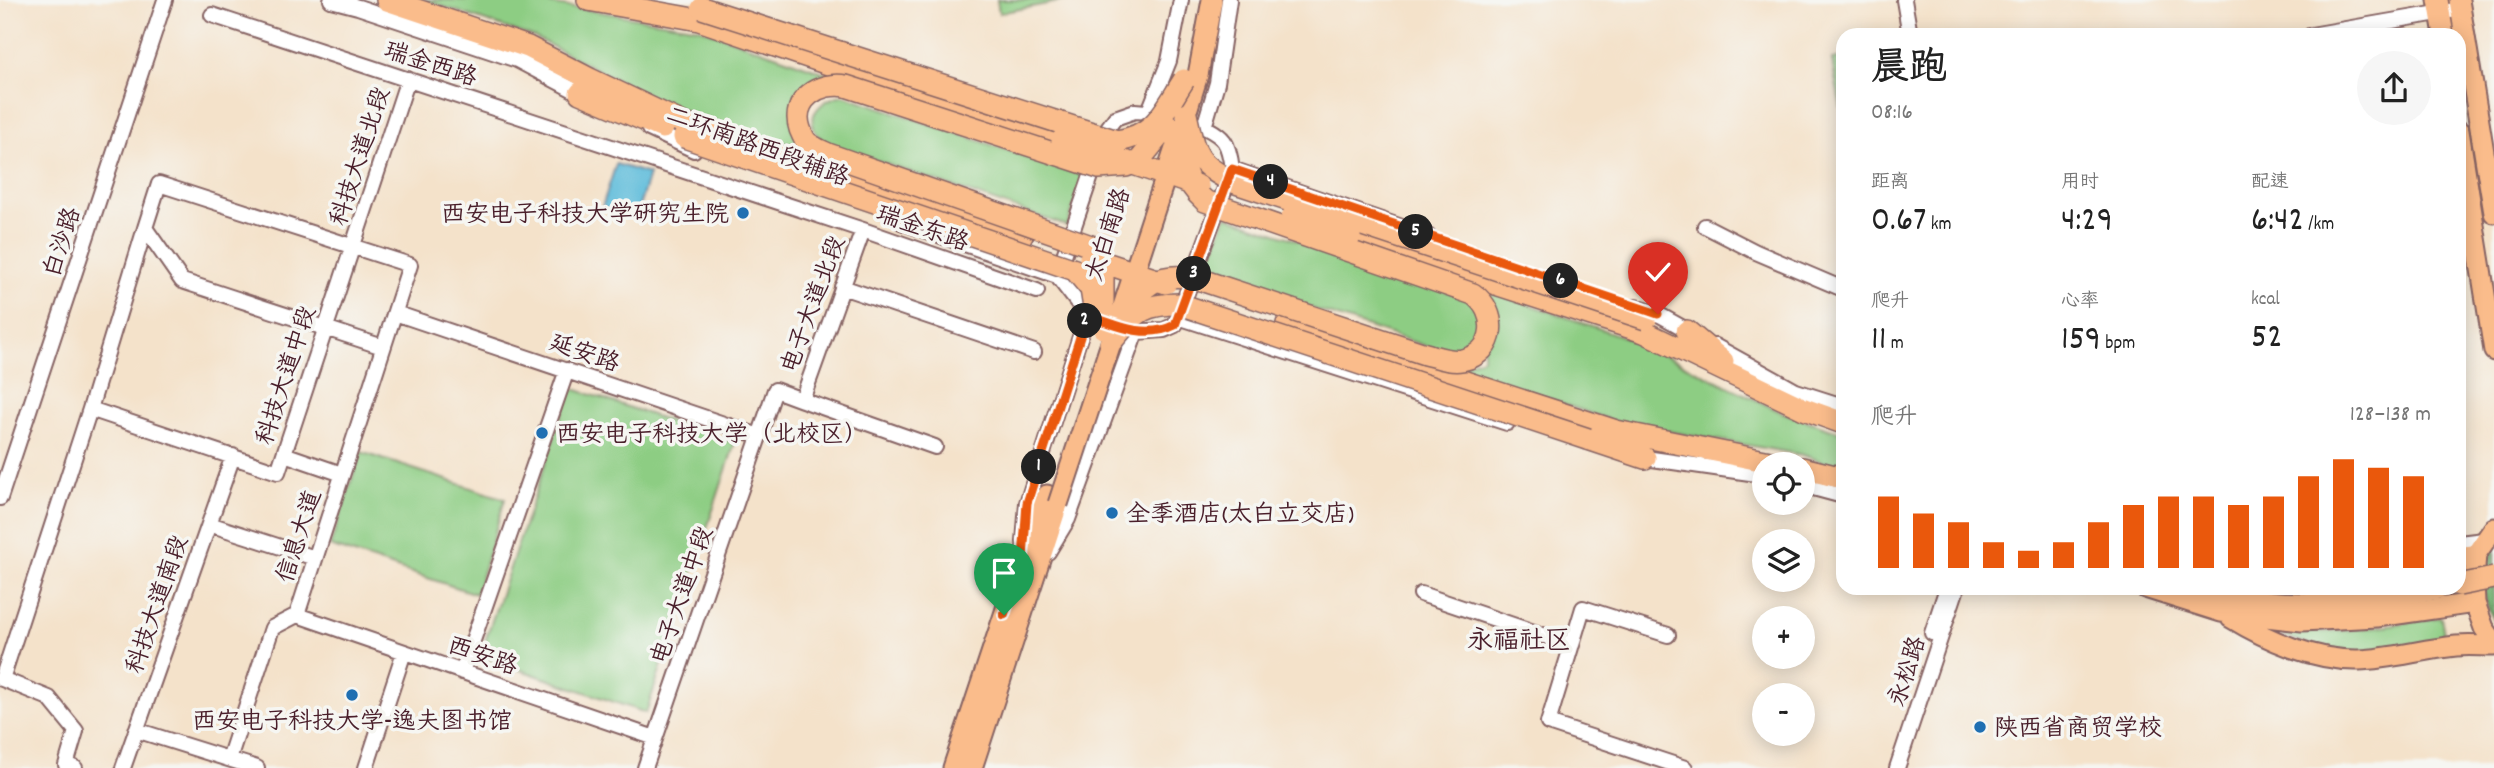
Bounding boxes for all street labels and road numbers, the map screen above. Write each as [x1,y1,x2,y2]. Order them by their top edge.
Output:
street label: 瑞金西路 [379,35,481,97]
street label: 科技大道北段 [323,83,400,231]
street label: 二环南路西段辅路 [661,99,853,197]
street label: 太白南路 [1079,184,1141,286]
street label: 瑞金东路 [871,198,973,262]
street label: 白沙路 [37,203,91,282]
street label: 电子大道北段 [774,232,855,378]
street label: 科技大道中段 [249,302,326,450]
street label: 延安路 [544,327,624,383]
street label: 信息大道 [270,486,332,588]
street label: 电子大道中段 [644,522,723,670]
street label: 科技大道南段 [119,531,198,679]
street label: 西安路 [442,630,522,686]
street label: 永松路 [1882,632,1936,711]

